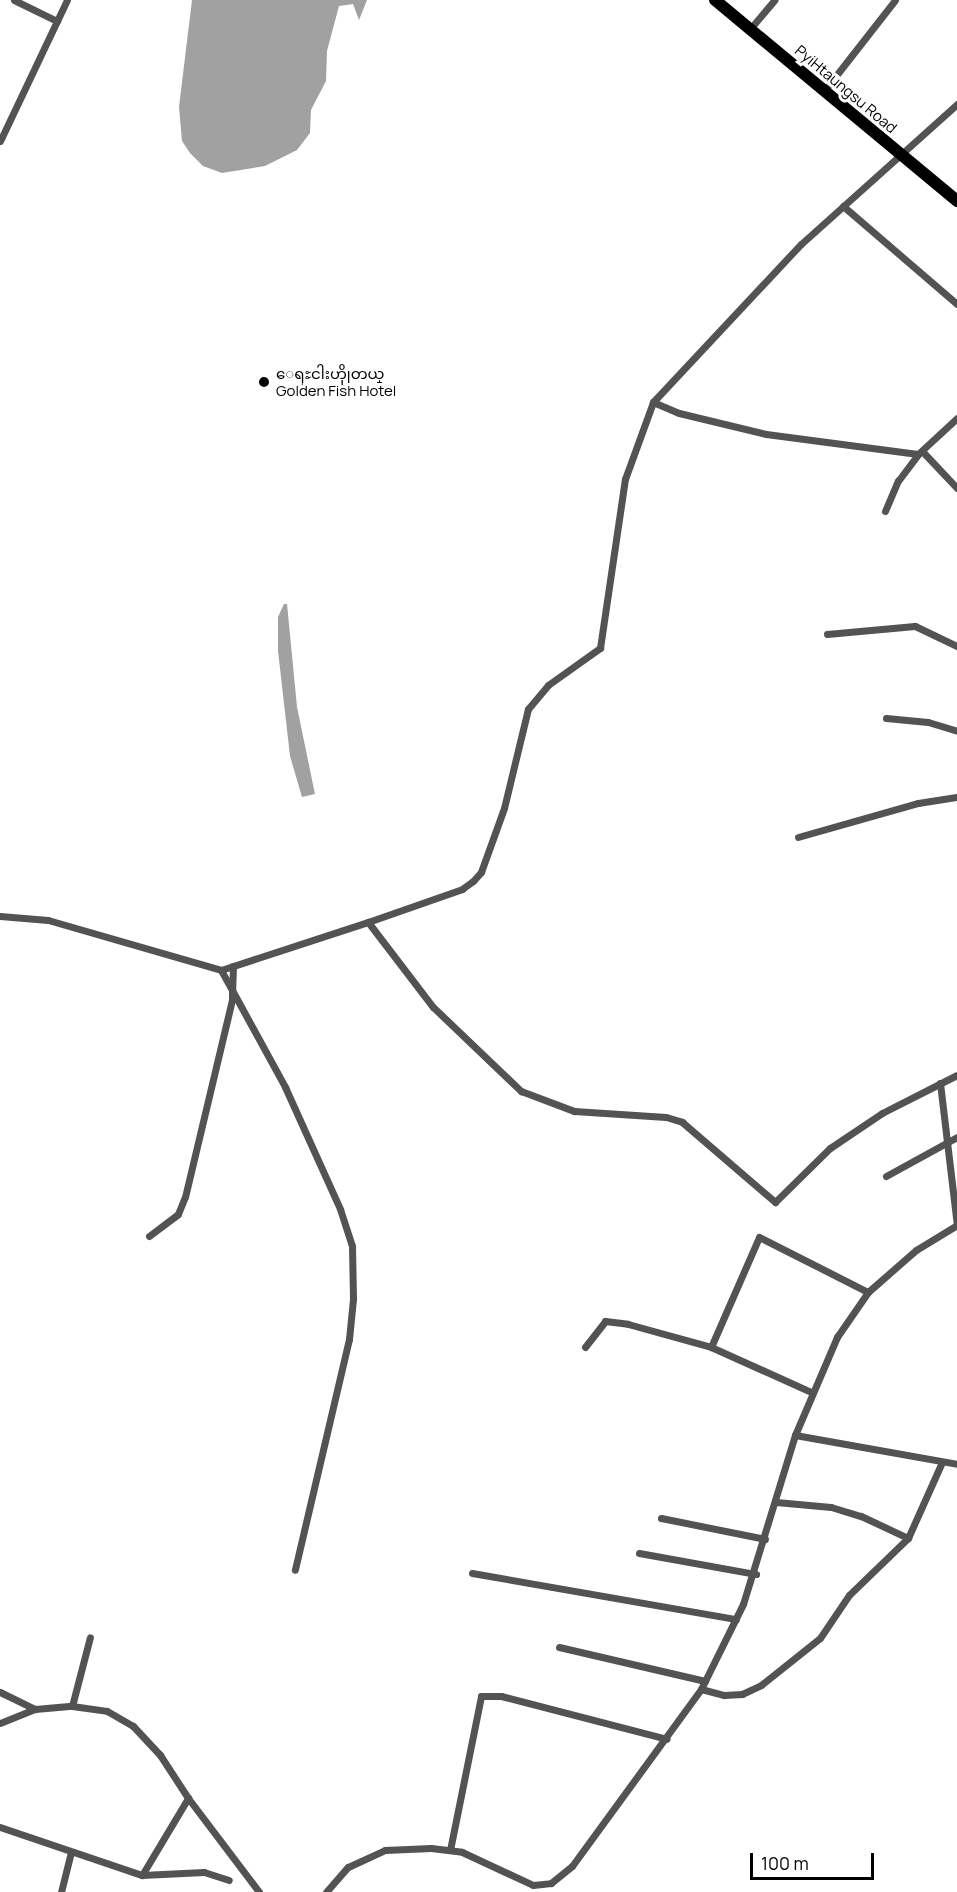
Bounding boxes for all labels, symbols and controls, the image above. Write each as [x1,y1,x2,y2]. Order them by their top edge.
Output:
street label: PyiHtaungsu Road [792,41,900,137]
place label: ေရႊငါးဟိုုတယ္ Golden Fish Hotel [276,364,396,399]
marker: ေရႊငါးဟိုုတယ္ Golden Fish Hotel [257,375,271,389]
scale bar [753,1841,878,1879]
text: 100 m [761,1851,809,1875]

